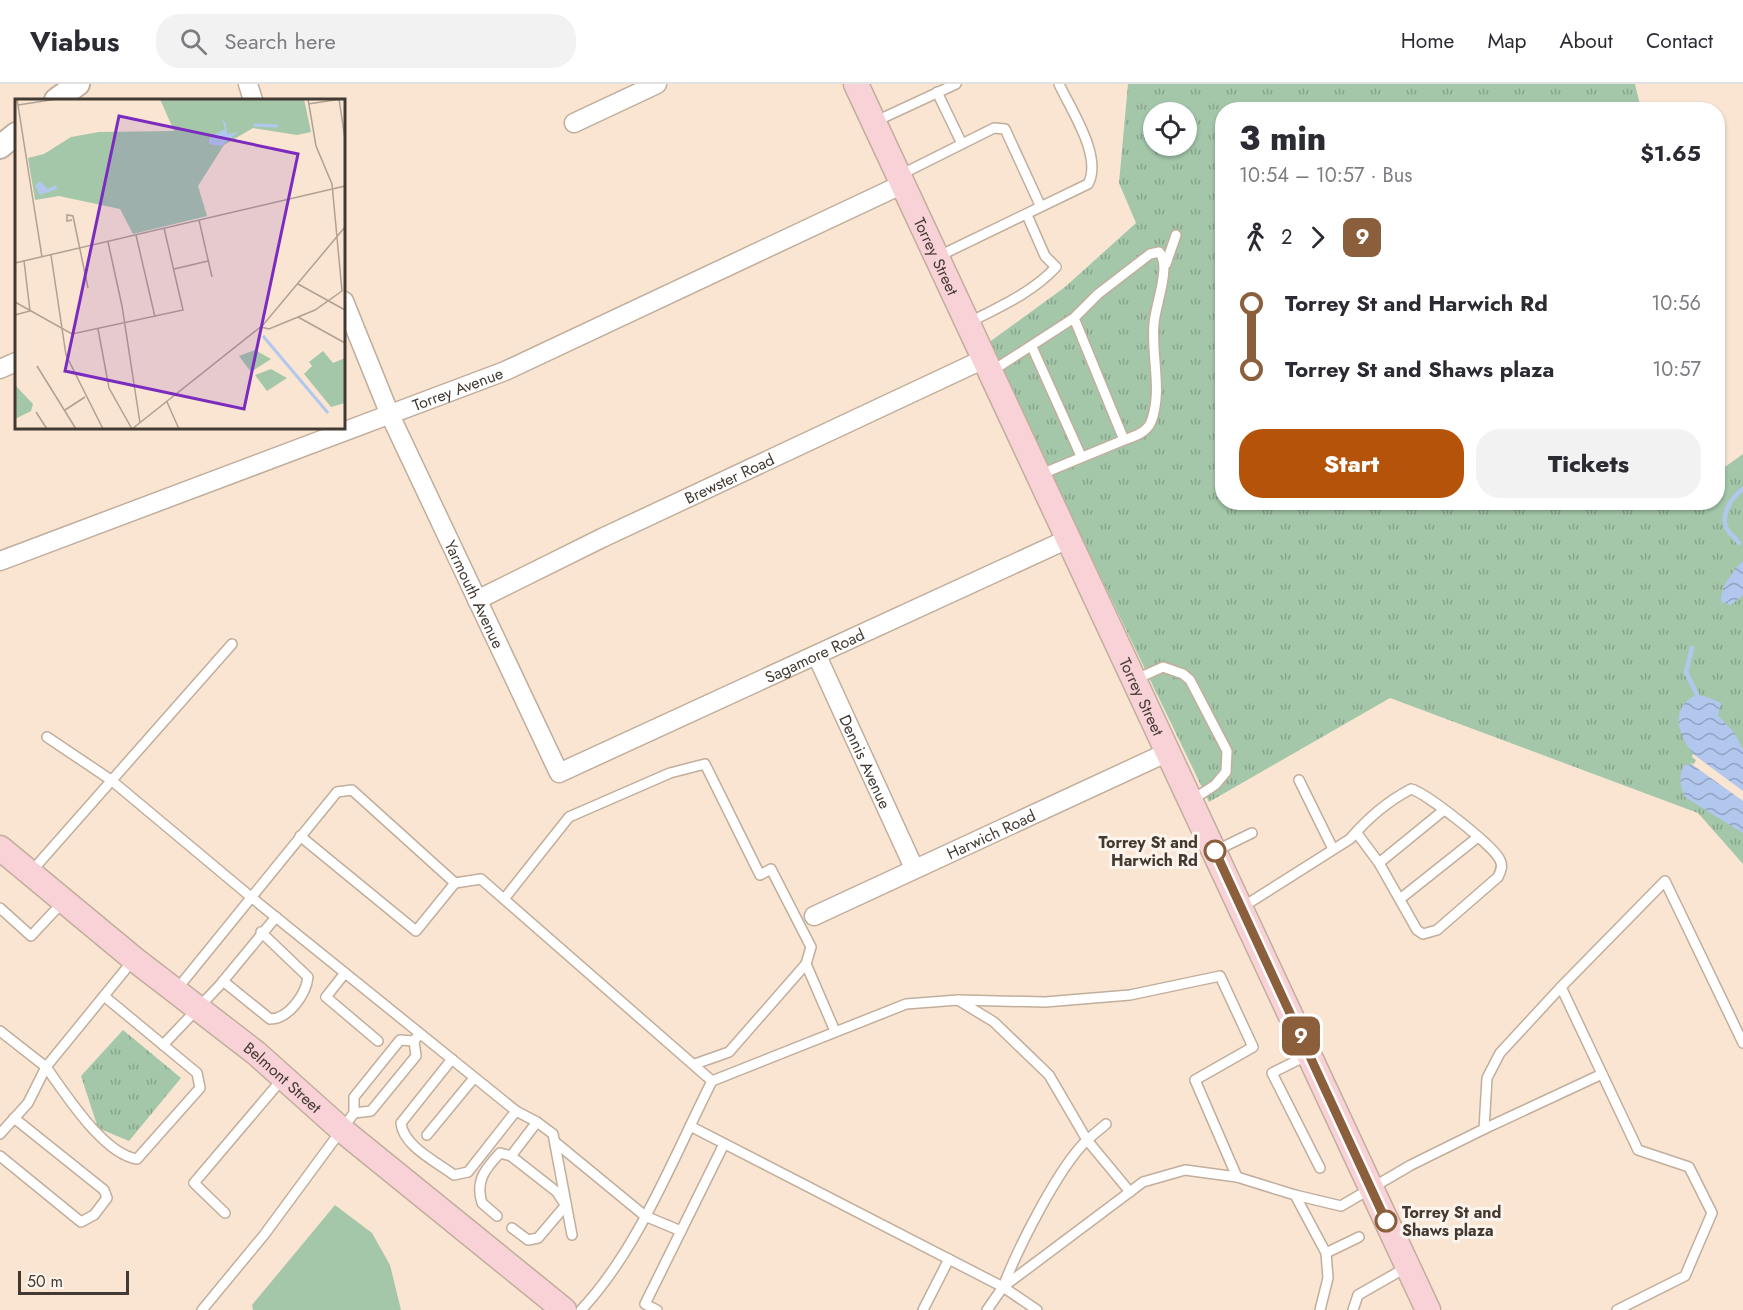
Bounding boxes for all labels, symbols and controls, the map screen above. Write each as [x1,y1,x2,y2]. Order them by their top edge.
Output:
search box [156,14,576,68]
text: Viabus [30,21,120,62]
icon: search [177,25,210,58]
text: Search here [225,25,336,57]
text: Home [1401,26,1454,56]
text: Map [1487,26,1527,56]
text: About [1560,26,1613,56]
text: Contact [1646,26,1713,56]
inset map [15,99,345,429]
map controls [1143,102,1197,156]
button: locate [1143,102,1197,156]
text: 3 min [1239,115,1326,162]
text: $1.65 [1640,137,1701,169]
text: 10:54 – 10:57 · Bus [1239,161,1412,190]
street label: Torrey Street [908,214,964,299]
icon: walk [1239,221,1272,254]
icon: forward [1301,221,1334,254]
text: 9 [1355,222,1369,252]
text: 2 [1281,223,1292,252]
text: Torrey St and Harwich Rd [1285,287,1548,319]
text: 10:56 [1651,289,1701,318]
text: Torrey St and Shaws plaza [1285,353,1554,385]
text: 10:57 [1652,355,1701,384]
street label: Torrey Avenue [409,362,506,417]
button: Start [1239,429,1464,498]
button: Tickets [1476,429,1701,498]
street label: Brewster Road [681,448,778,510]
street label: Yarmouth Avenue [439,536,510,652]
street label: Sagamore Road [761,623,868,689]
street label: Torrey Street [1113,654,1169,740]
street label: Dennis Avenue [833,711,896,813]
street label: Harwich Road [943,804,1039,865]
place label: Torrey St and Harwich Rd [1099,831,1198,872]
marker: Torrey St and Harwich Rd [1204,840,1226,862]
line badge: 9 [1282,1016,1320,1056]
text: 9 [1294,1021,1308,1051]
street label: Belmont Street [239,1037,327,1119]
place label: Torrey St and Shaws plaza [1402,1201,1501,1242]
marker: Torrey St and Shaws plaza [1375,1210,1397,1232]
scale bar [18,1268,129,1296]
text: 50 m [27,1270,63,1293]

